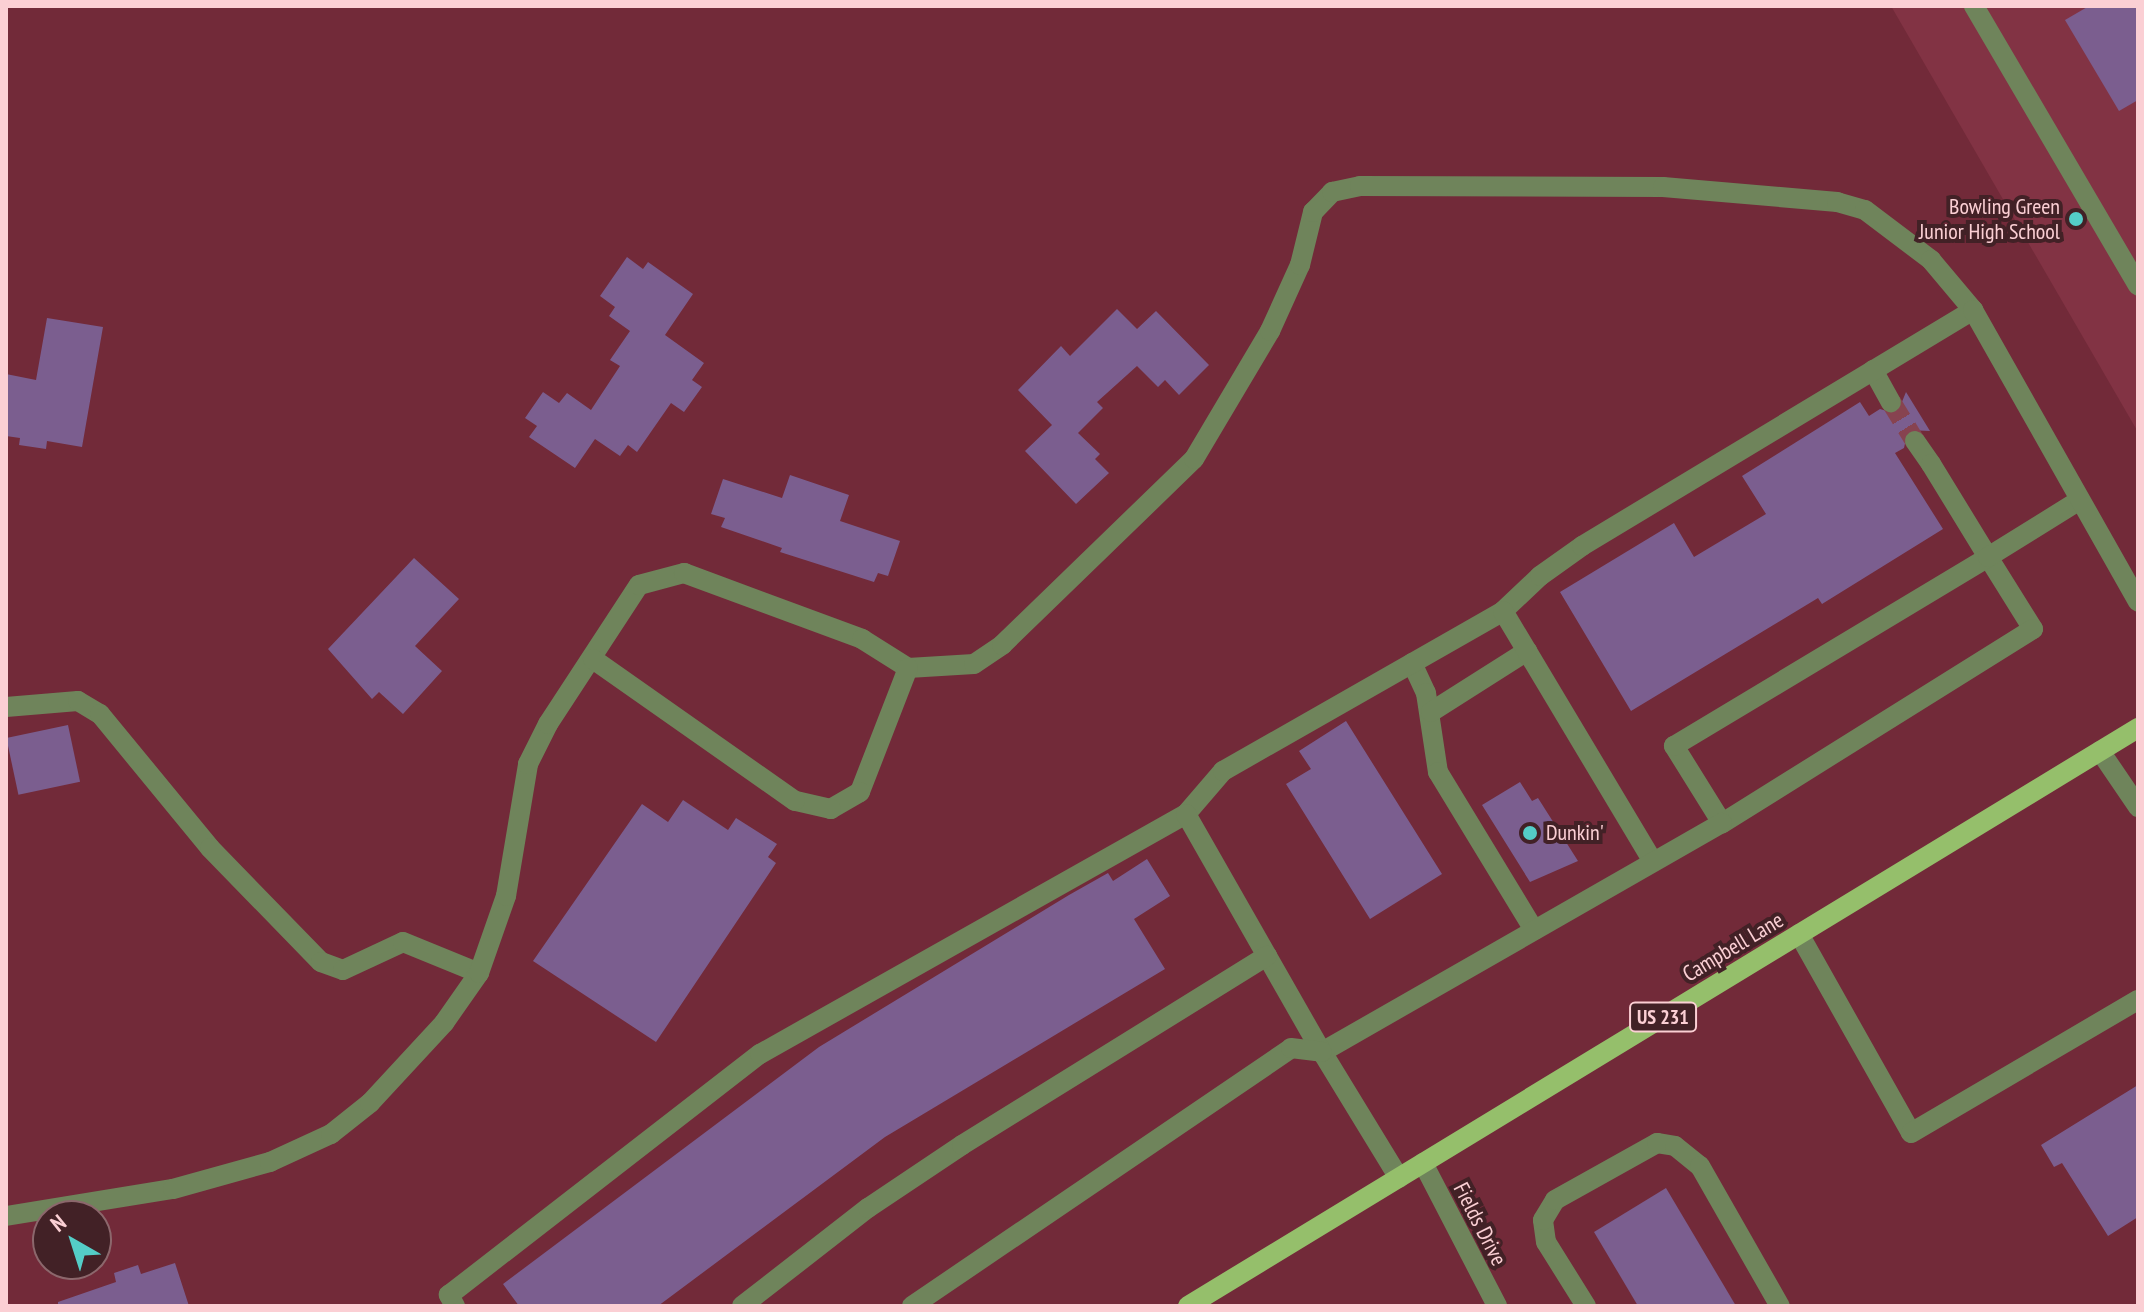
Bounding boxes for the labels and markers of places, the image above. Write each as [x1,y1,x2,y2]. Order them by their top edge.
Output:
place label: Bowling Green Junior High School [1919,193,2060,244]
marker: Bowling Green Junior High School [2067,210,2085,228]
place label: Dunkin' [1546,820,1604,846]
marker: Dunkin' [1521,824,1539,842]

